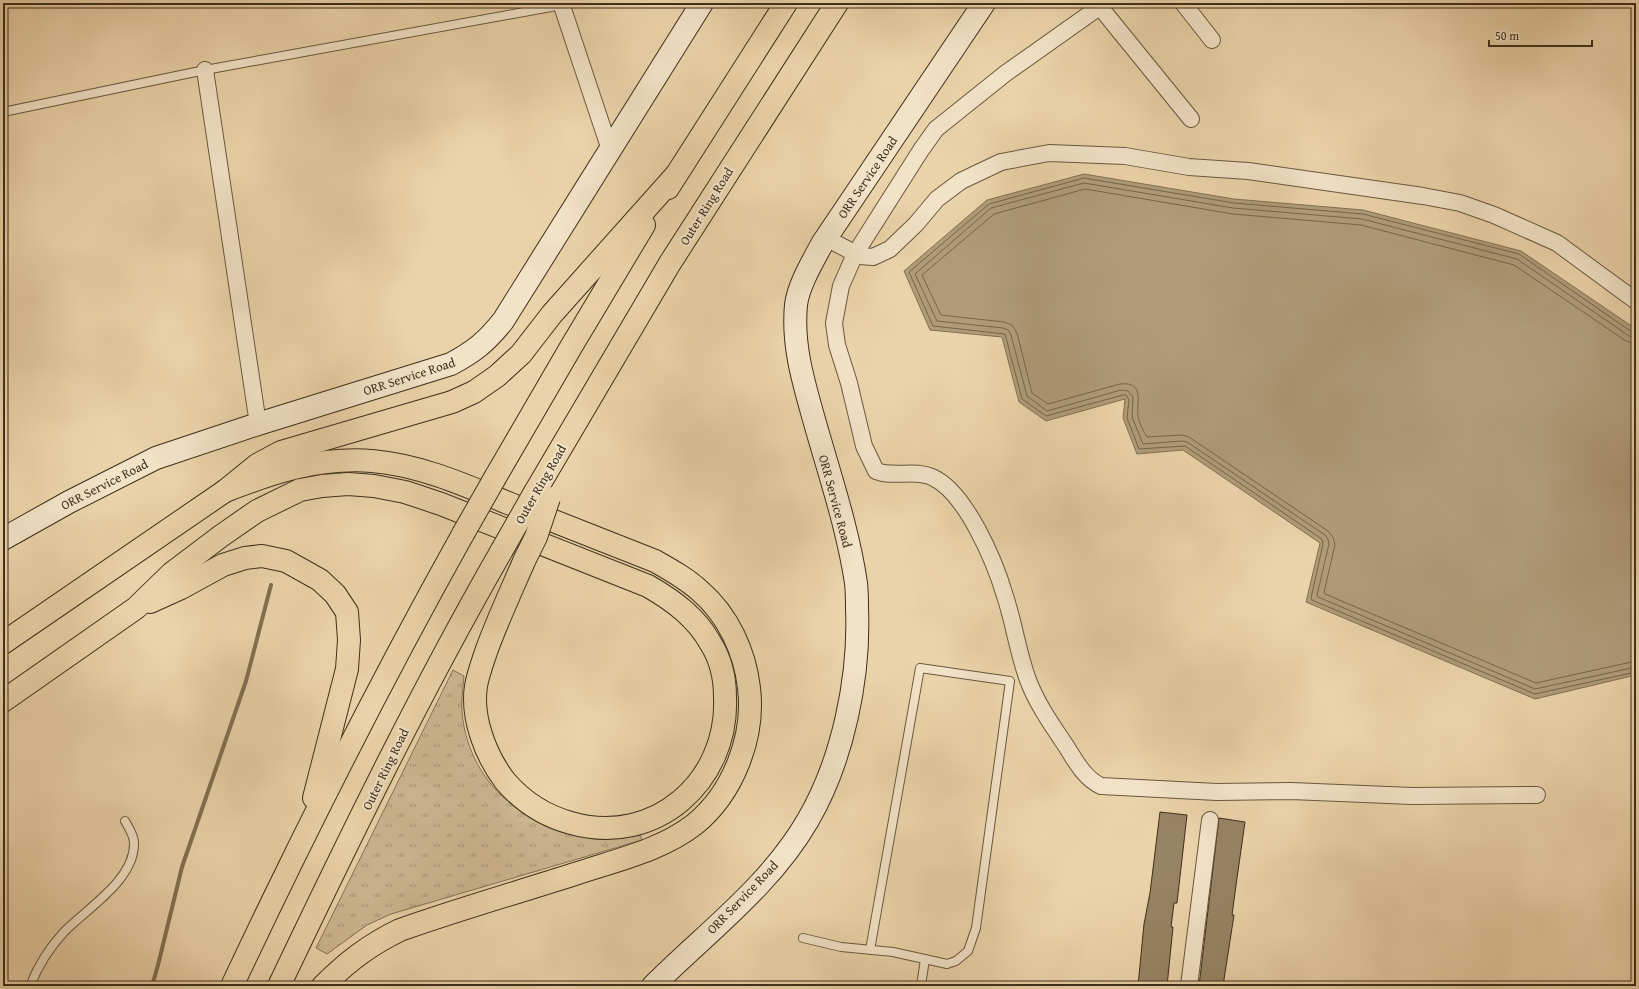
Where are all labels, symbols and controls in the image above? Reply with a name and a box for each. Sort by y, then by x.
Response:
scale bar [1489,22,1592,48]
text: 50 m [1495,27,1519,44]
street label: ORR Service Road [833,132,902,222]
street label: Outer Ring Road [675,164,738,249]
street label: ORR Service Road [361,353,458,400]
street label: Outer Ring Road [510,441,571,527]
street label: ORR Service Road [814,453,857,550]
street label: ORR Service Road [57,454,151,515]
street label: Outer Ring Road [357,725,413,813]
street label: ORR Service Road [702,856,782,938]

